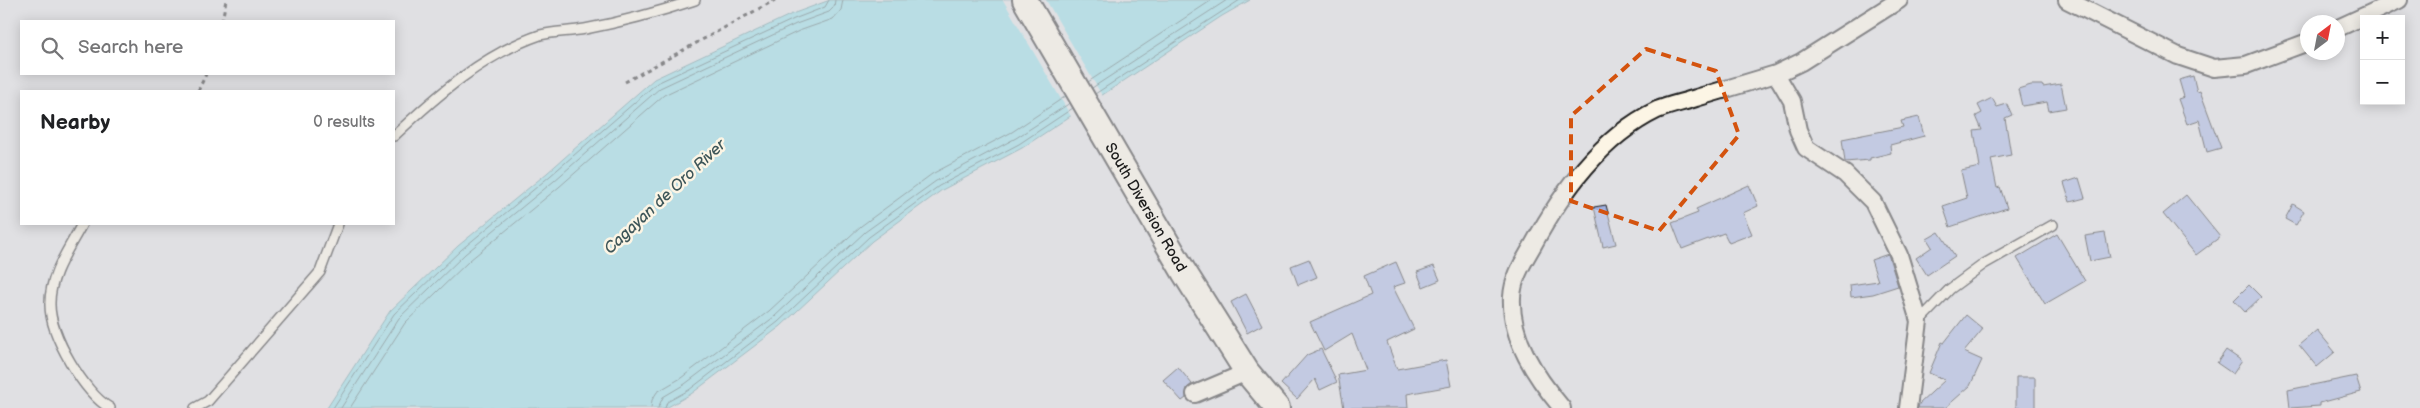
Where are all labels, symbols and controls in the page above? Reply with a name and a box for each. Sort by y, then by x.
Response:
north arrow [2300,15,2345,60]
map controls [2360,15,2405,105]
button: + [2360,15,2405,60]
search box [20,20,395,75]
icon: search [38,34,66,62]
text: Search here [78,36,183,59]
button: − [2360,60,2405,105]
text: Nearby [40,110,110,135]
text: 0 results [313,113,375,132]
water label: Cagayan de Oro River [600,135,731,258]
street label: South Diversion Road [1101,139,1191,275]

